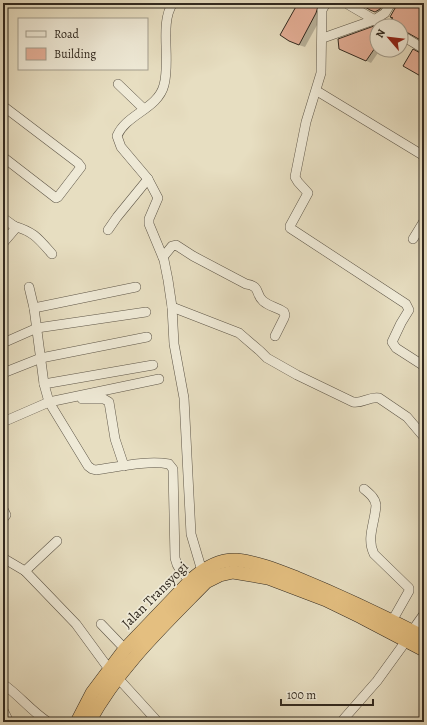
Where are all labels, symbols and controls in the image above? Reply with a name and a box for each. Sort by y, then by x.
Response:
legend [18,18,148,70]
north arrow [369,18,409,58]
text: Road [54,26,80,42]
text: N [372,26,389,41]
text: Building [54,46,96,62]
street label: Jalan Transyogi [117,557,193,633]
scale bar [281,681,373,707]
text: 100 m [287,687,316,703]

